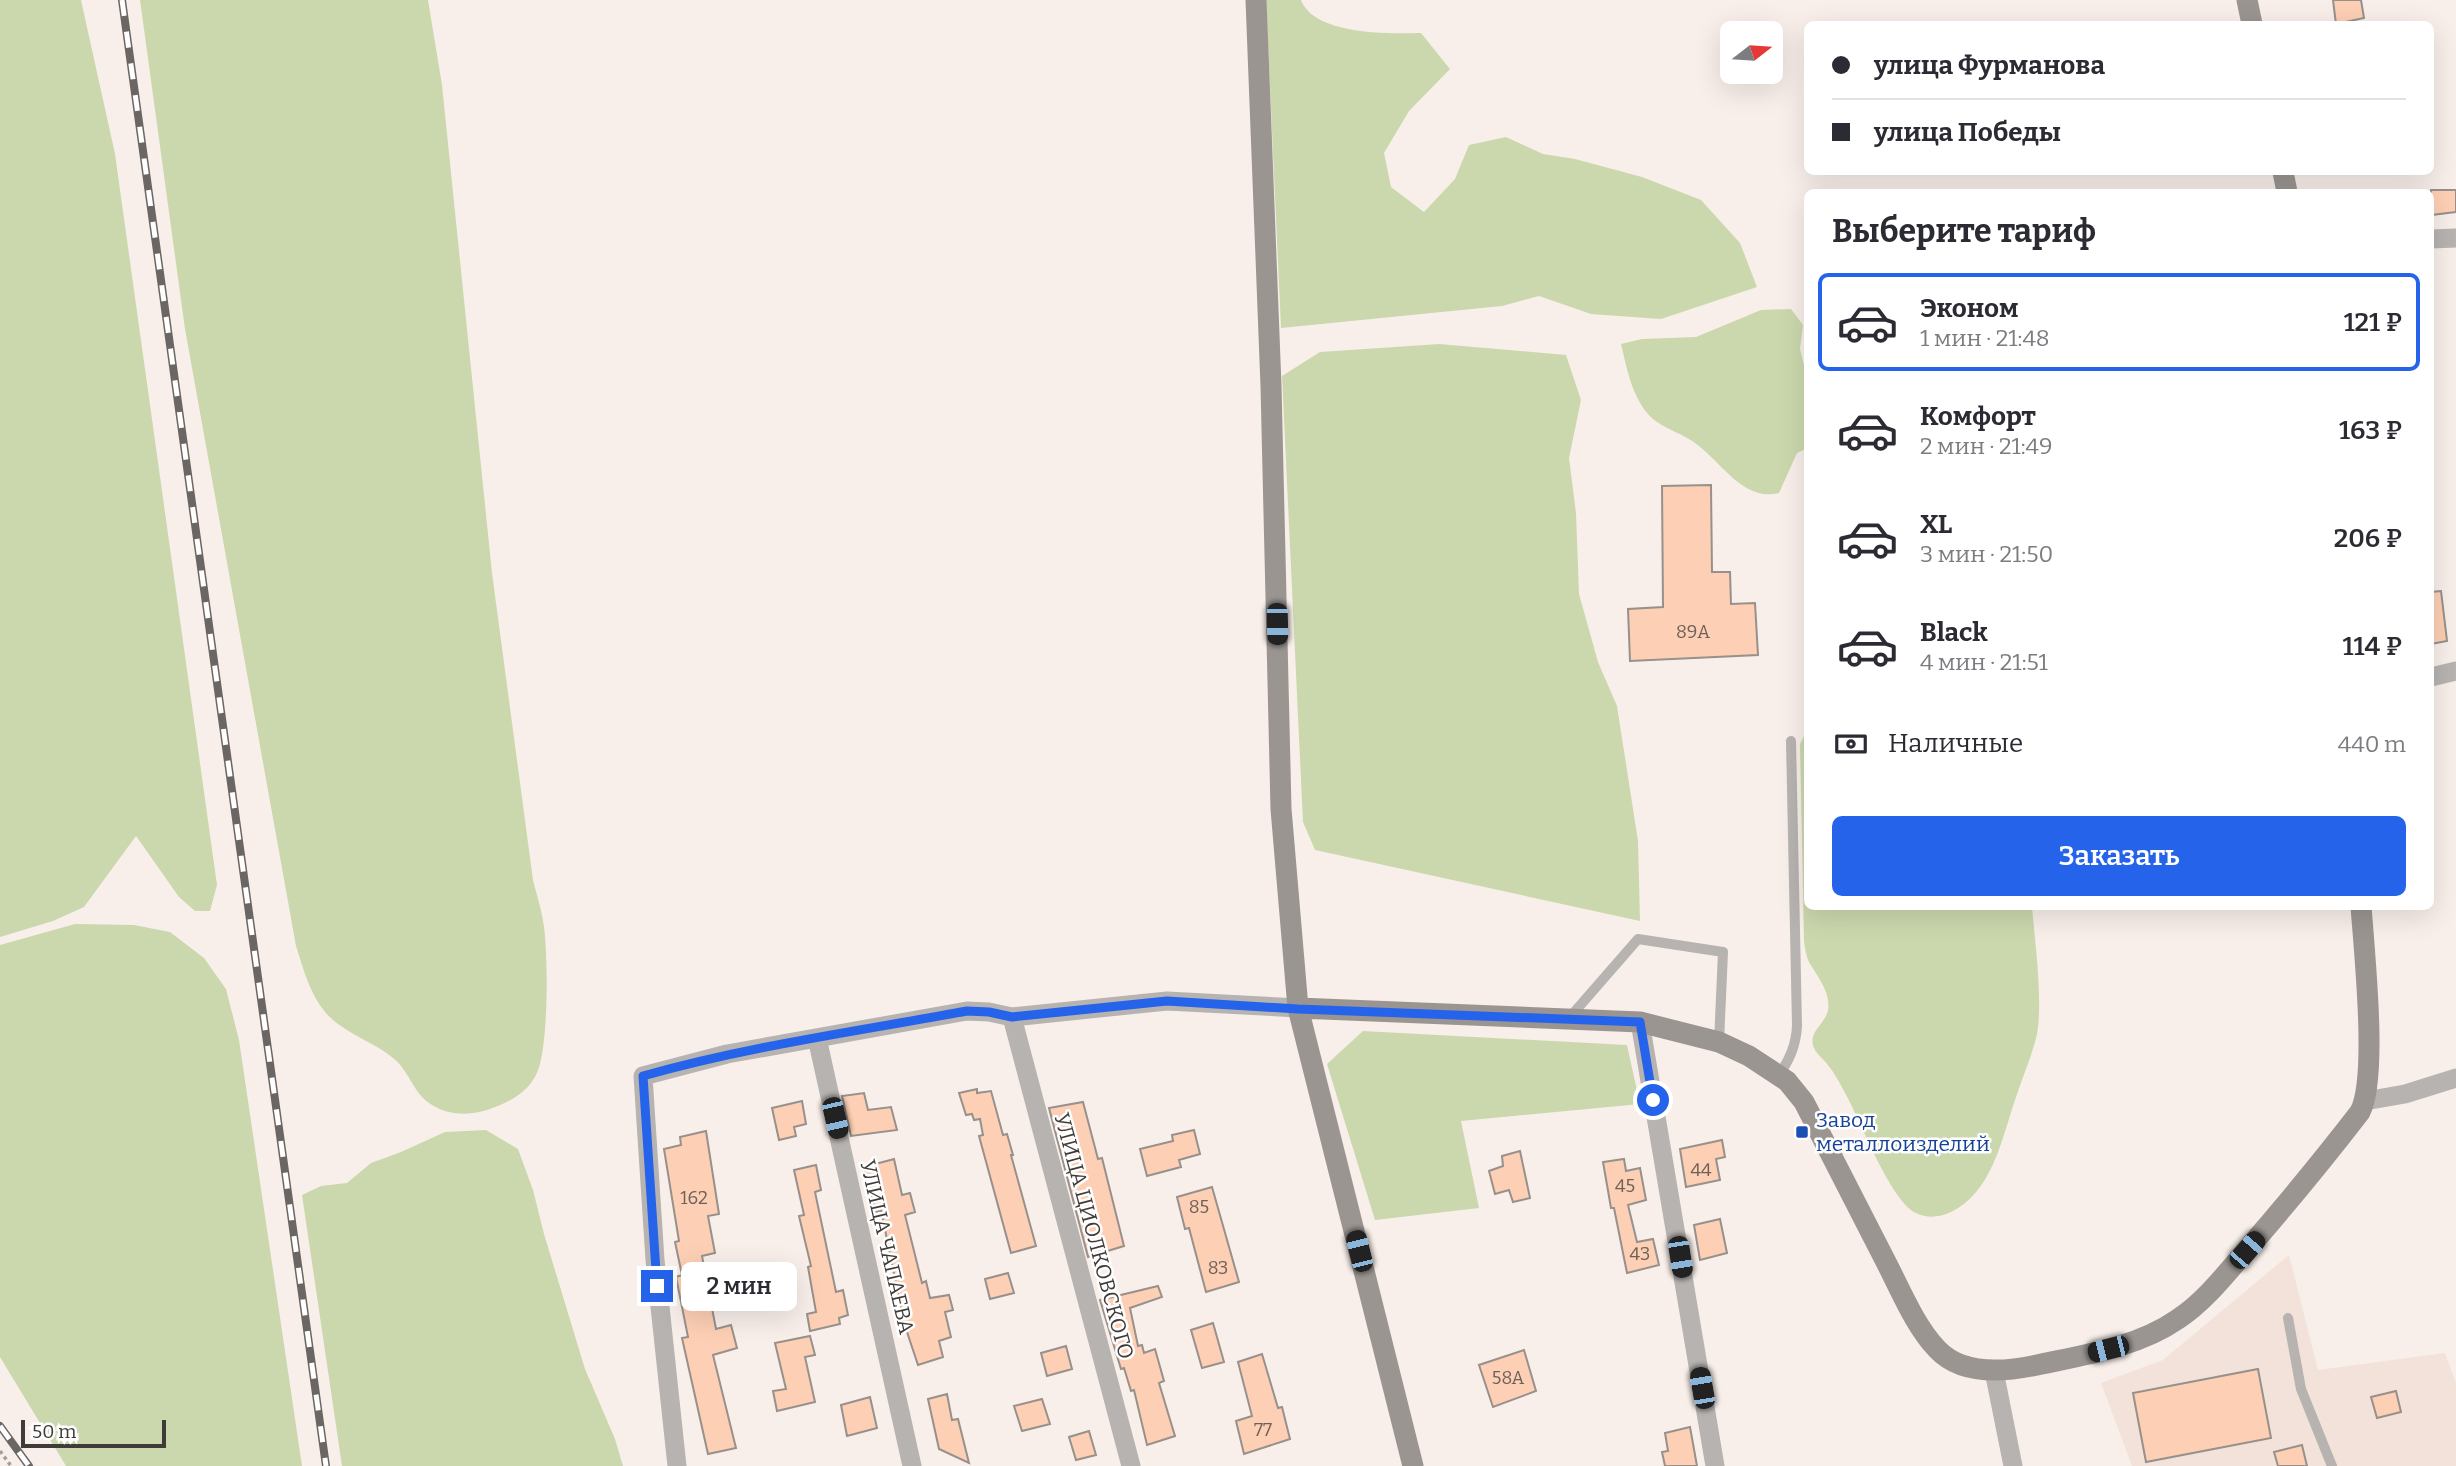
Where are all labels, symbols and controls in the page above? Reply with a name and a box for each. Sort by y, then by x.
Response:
north arrow [1720,21,1783,84]
map controls [1720,21,1783,84]
text: улица Фурманова [1874,50,2105,81]
text: улица Победы [1874,117,2061,148]
text: Выберите тариф [1832,212,2096,250]
icon: car [1836,291,1899,354]
text: Эконом [1920,293,2019,324]
text: 121 ₽ [2344,307,2402,338]
text: 1 мин · 21:48 [1920,324,2050,352]
icon: car [1836,399,1899,462]
text: Комфорт [1920,401,2036,432]
text: 163 ₽ [2339,415,2402,446]
text: 2 мин · 21:49 [1920,432,2053,460]
icon: car [1836,507,1899,570]
text: XL [1920,509,1952,540]
text: 206 ₽ [2334,523,2402,554]
text: 3 мин · 21:50 [1920,540,2053,568]
car [1267,603,1288,645]
icon: car [1836,615,1899,678]
text: Black [1920,617,1988,648]
house number: 89А [1676,621,1710,643]
text: 114 ₽ [2342,631,2402,662]
text: 4 мин · 21:51 [1920,648,2048,676]
icon: cash [1832,725,1870,763]
text: Наличные [1888,728,2023,759]
text: 440 m [2338,730,2406,758]
button: Заказать [1832,816,2406,896]
route start [1637,1084,1669,1116]
car [821,1095,850,1141]
place label: Завод металлоизделий [1816,1107,1990,1157]
street label: УЛИЦА ЦИОЛКОВСКОГО [1049,1110,1139,1362]
marker: Завод металлоизделий [1794,1124,1810,1140]
street label: УЛИЦА ЧАПАЕВА [854,1157,920,1337]
house number: 44 [1690,1159,1712,1181]
house number: 45 [1615,1175,1635,1197]
house number: 162 [680,1187,708,1209]
house number: 85 [1189,1196,1209,1218]
car [2226,1227,2269,1273]
car [1344,1228,1375,1274]
car [1667,1235,1694,1279]
house number: 43 [1630,1243,1650,1265]
house number: 83 [1208,1257,1228,1279]
callout: 2 мин [682,1262,797,1310]
route end [641,1270,673,1302]
text: 2 мин [706,1272,772,1300]
car [2086,1334,2131,1364]
car [1689,1365,1716,1411]
house number: 58А [1492,1367,1524,1389]
scale bar [21,1417,166,1449]
house number: 77 [1254,1419,1272,1441]
text: 50 m [32,1420,76,1443]

